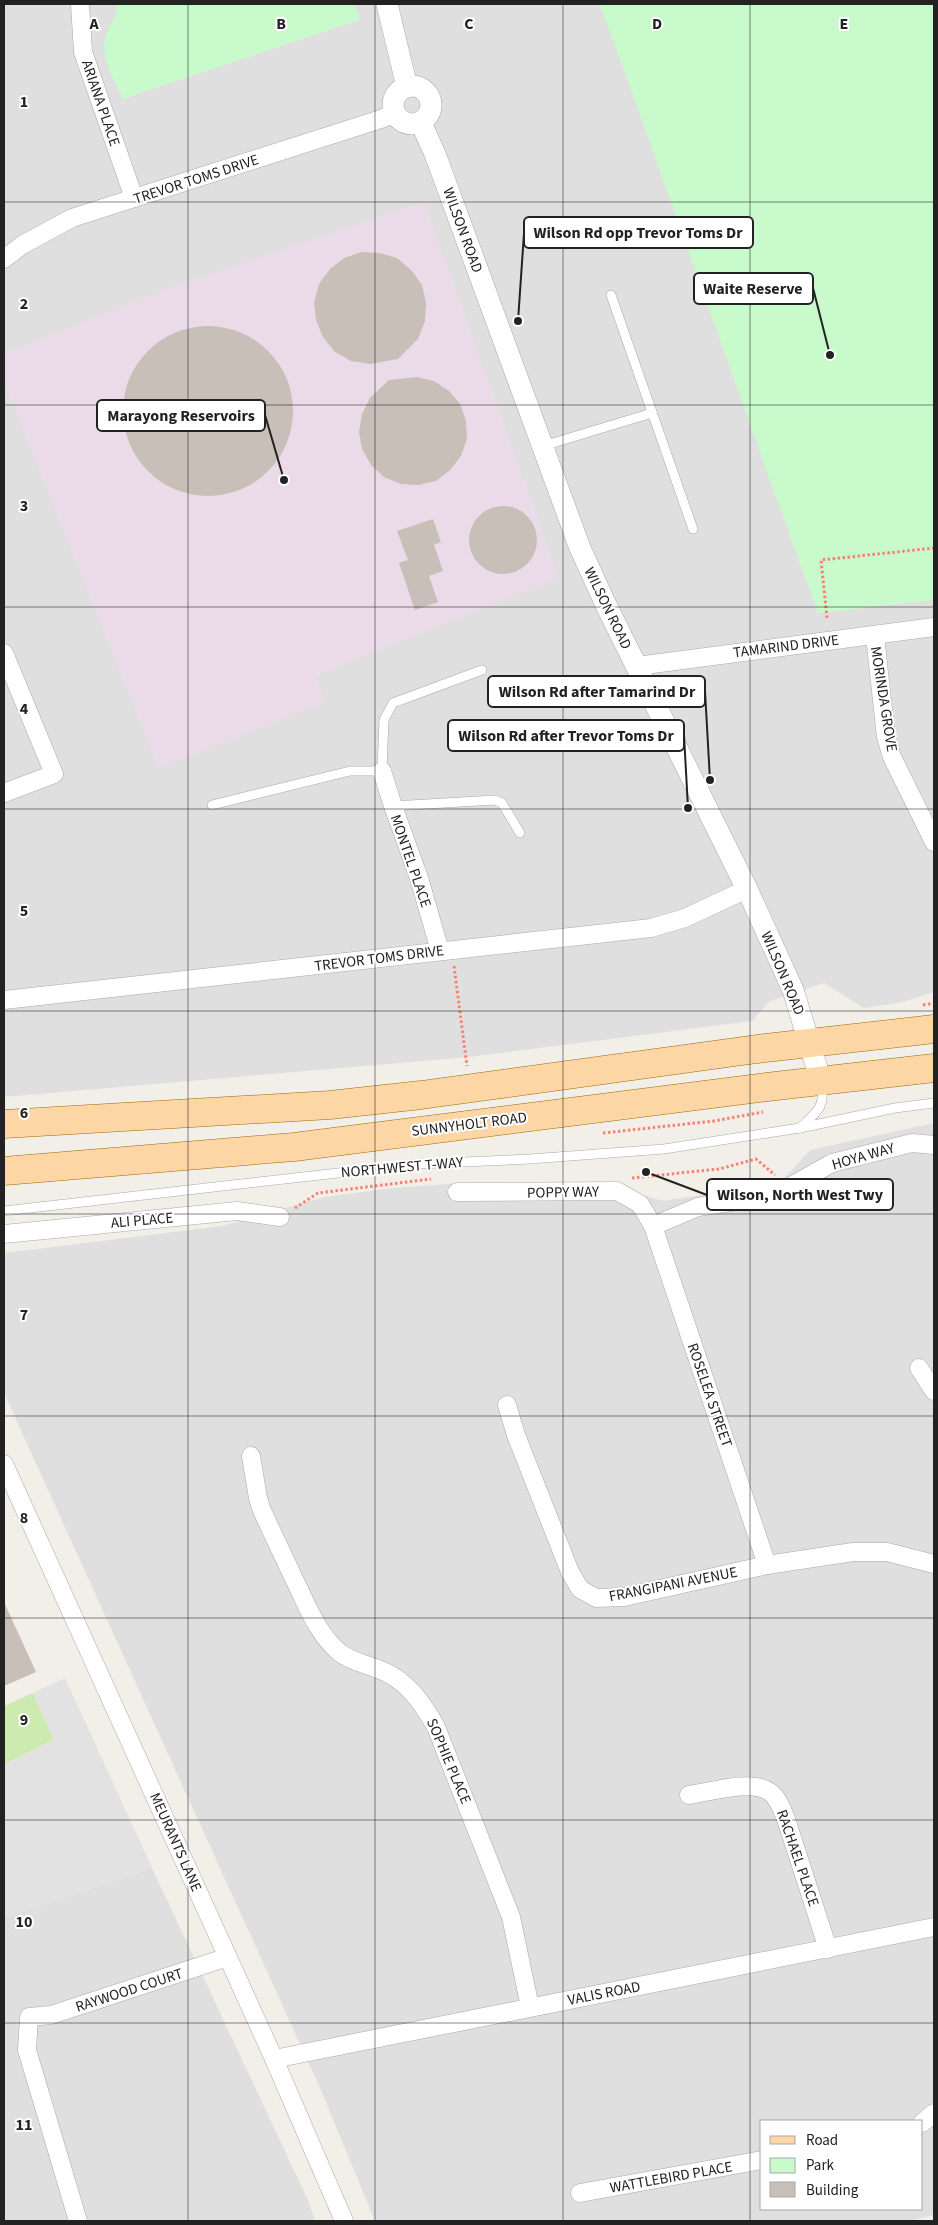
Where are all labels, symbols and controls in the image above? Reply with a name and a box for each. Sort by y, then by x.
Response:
text: A [88,13,99,35]
text: B [276,13,286,35]
text: C [464,13,474,35]
text: D [652,13,662,35]
text: E [840,13,848,35]
street label: ARIANA PLACE [76,57,125,149]
text: 1 [20,91,28,113]
street label: TREVOR TOMS DRIVE [131,149,262,210]
street label: WILSON ROAD [437,185,488,276]
callout: Wilson Rd opp Trevor Toms Dr [524,217,753,248]
text: Wilson Rd opp Trevor Toms Dr [533,222,743,244]
callout: Waite Reserve [694,273,813,304]
text: Waite Reserve [703,278,803,300]
text: 2 [20,293,28,315]
callout: Marayong Reservoirs [97,400,265,431]
text: Marayong Reservoirs [107,405,255,427]
text: 3 [20,495,28,517]
street label: WILSON ROAD [579,564,637,653]
street label: TAMARIND DRIVE [732,630,840,663]
street label: MORINDA GROVE [865,645,902,753]
callout: Wilson Rd after Tamarind Dr [488,676,705,707]
text: Wilson Rd after Tamarind Dr [499,681,696,703]
text: 4 [20,698,29,720]
callout: Wilson Rd after Trevor Toms Dr [448,720,684,751]
text: Wilson Rd after Trevor Toms Dr [458,725,674,747]
street label: MONTEL PLACE [385,812,436,911]
text: 5 [20,900,28,922]
street label: WILSON ROAD [755,928,810,1018]
street label: TREVOR TOMS DRIVE [313,940,445,977]
text: 6 [20,1102,28,1124]
street label: SUNNYHOLT ROAD [410,1107,528,1142]
street label: HOYA WAY [829,1137,898,1175]
street label: NORTHWEST T-WAY [340,1152,465,1183]
callout: Wilson, North West Twy [707,1179,893,1210]
street label: POPPY WAY [527,1181,600,1204]
text: Wilson, North West Twy [717,1184,884,1206]
street label: ALI PLACE [110,1207,174,1234]
text: 7 [20,1304,28,1326]
street label: ROSELEA STREET [682,1340,737,1450]
text: 8 [20,1507,28,1529]
street label: FRANGIPANI AVENUE [607,1562,739,1607]
text: 9 [20,1709,28,1731]
street label: SOPHIE PLACE [421,1715,476,1807]
street label: MEURANTS LANE [144,1789,207,1895]
street label: RACHAEL PLACE [771,1807,824,1910]
text: 10 [16,1911,32,1933]
street label: RAYWOOD COURT [73,1963,185,2018]
street label: VALIS ROAD [566,1976,642,2011]
text: 11 [16,2114,32,2136]
legend [760,2120,923,2210]
text: Road [806,2130,838,2151]
text: Park [806,2155,835,2176]
street label: WATTLEBIRD PLACE [608,2156,734,2199]
text: Building [806,2180,859,2201]

